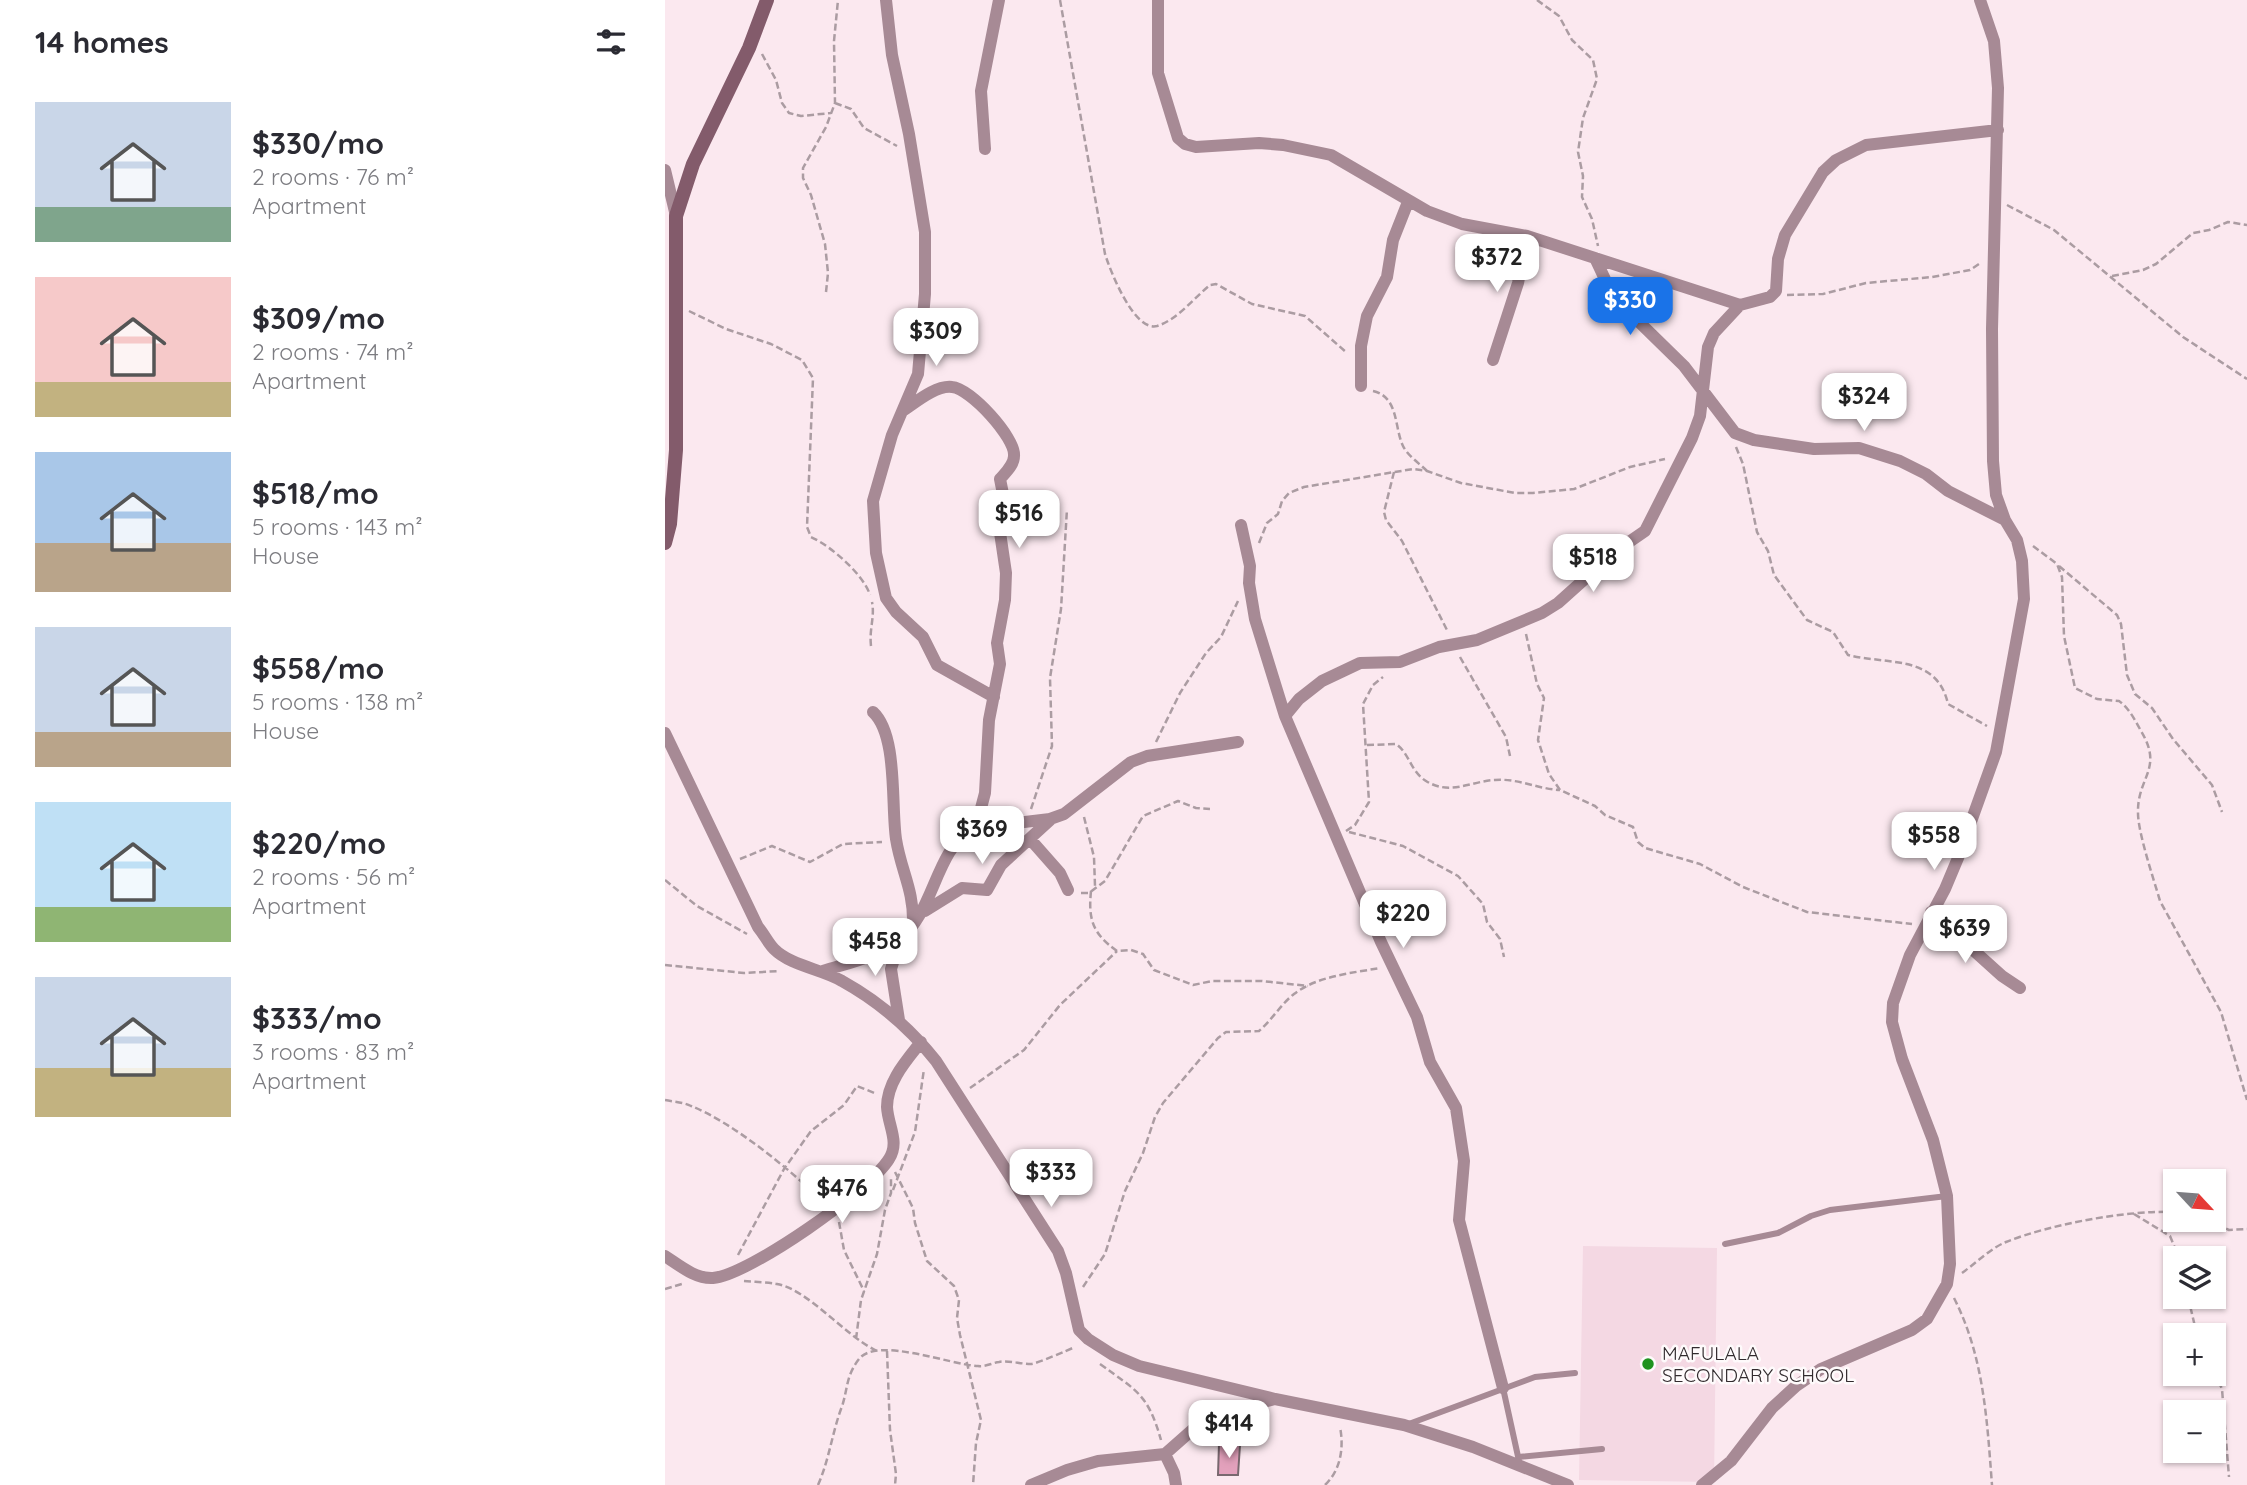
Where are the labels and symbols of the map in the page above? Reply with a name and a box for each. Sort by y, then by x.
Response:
pin: $372 [1456,234,1538,294]
pin: $330 [1589,278,1671,337]
pin: $309 [895,308,977,368]
pin: $324 [1823,374,1905,433]
pin: $516 [978,490,1060,550]
pin: $518 [1552,534,1634,594]
pin: $369 [941,806,1023,866]
pin: $558 [1893,812,1975,872]
pin: $220 [1362,890,1444,950]
pin: $639 [1924,906,2006,965]
pin: $458 [834,918,916,978]
pin: $333 [1010,1150,1092,1209]
pin: $476 [801,1166,883,1225]
north arrow [2163,1169,2226,1232]
place label: MAFULALA SECONDARY SCHOOL [1662,1341,1854,1387]
marker: MAFULALA SECONDARY SCHOOL [1640,1356,1656,1372]
pin: $414 [1188,1400,1270,1460]

